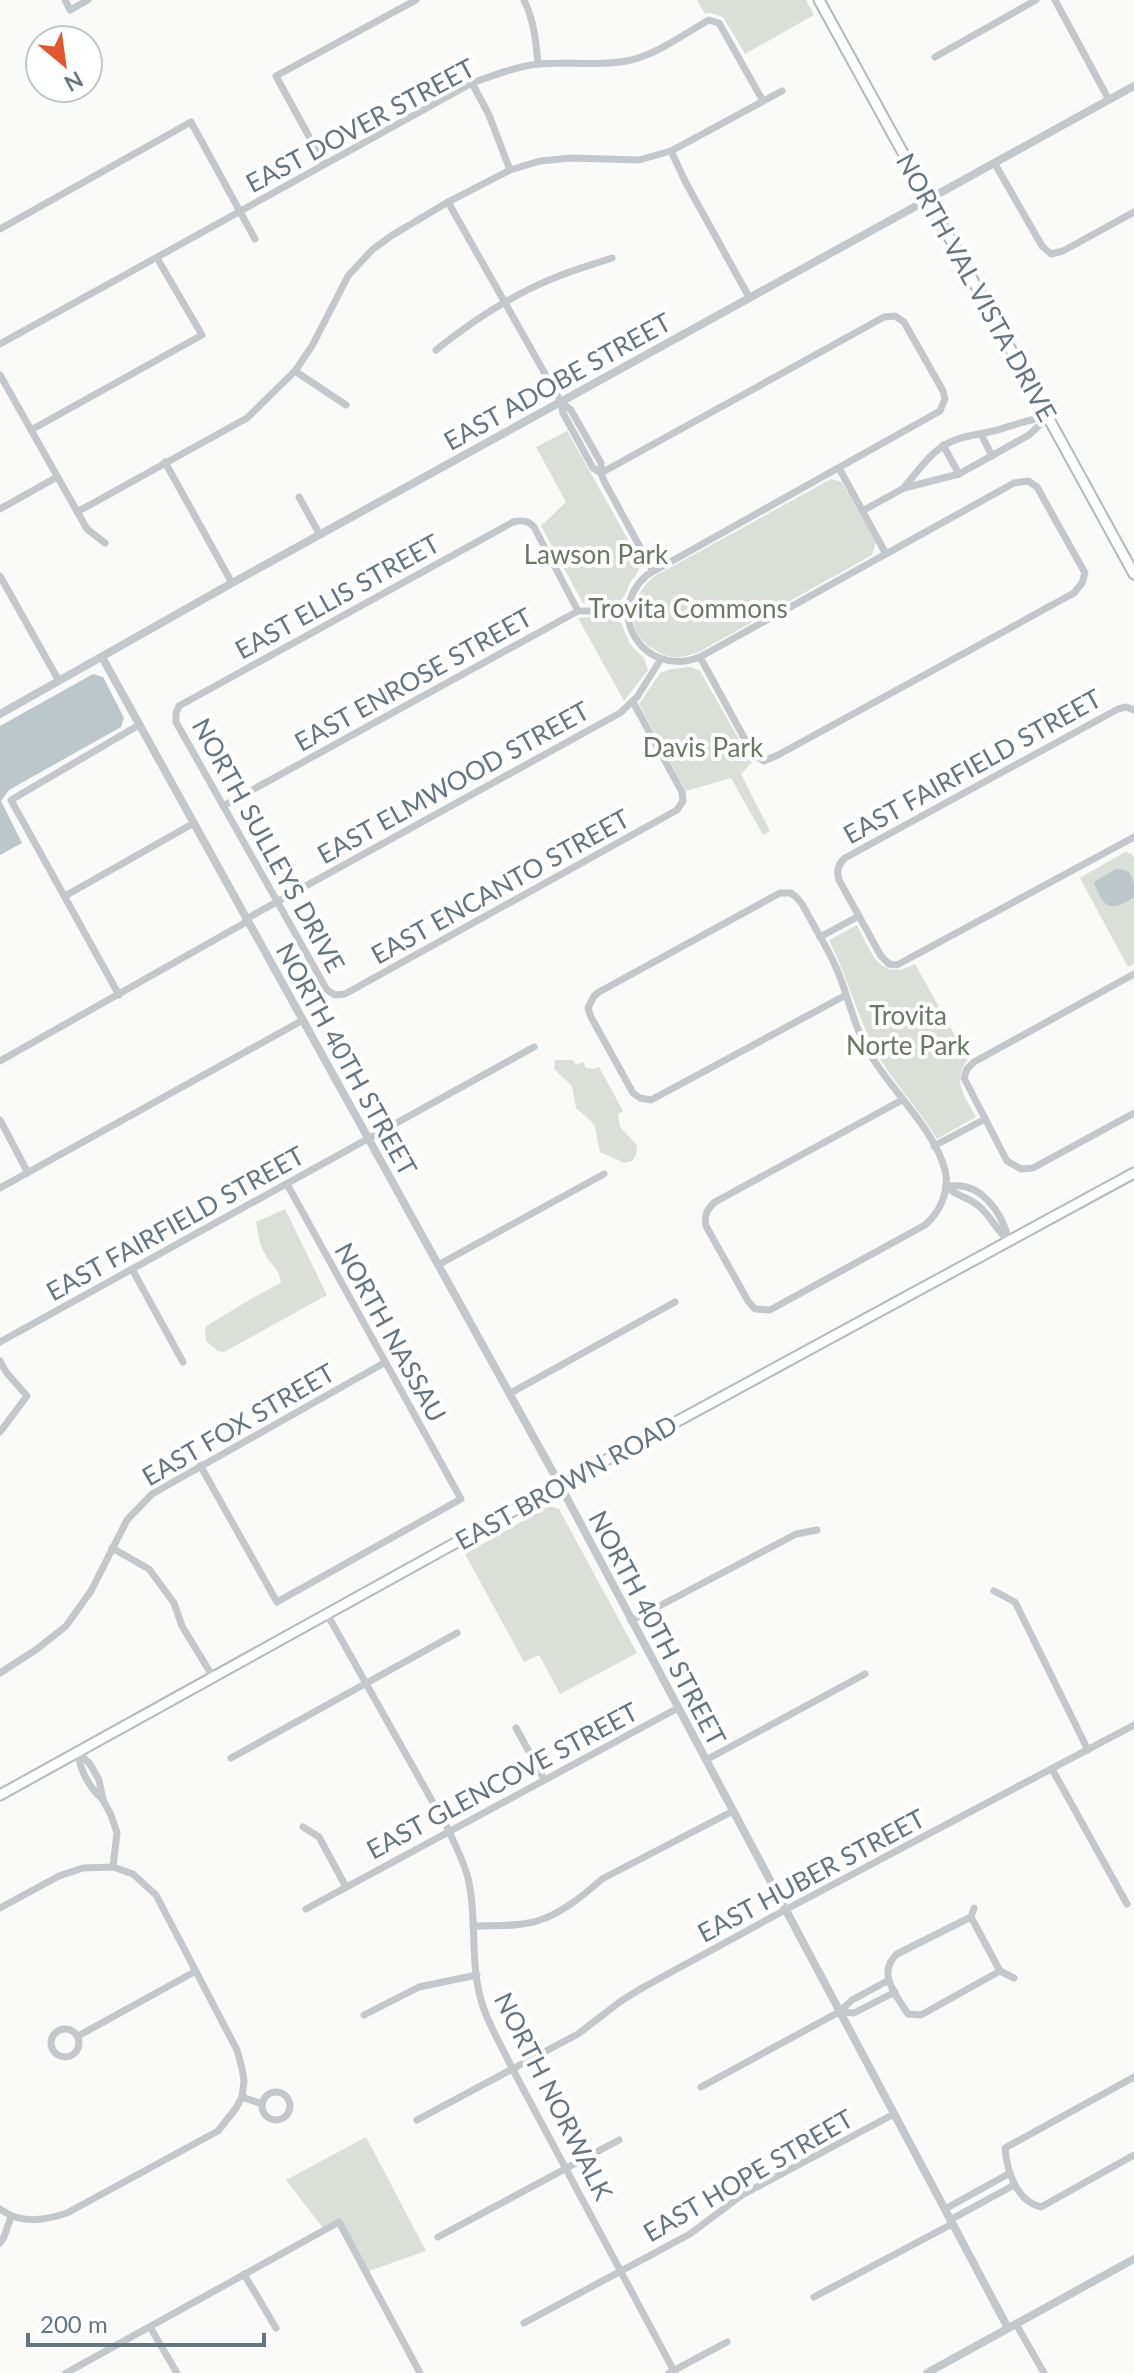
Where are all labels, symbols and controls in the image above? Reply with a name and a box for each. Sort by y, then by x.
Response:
north arrow [24,24,104,104]
street label: EAST DOVER STREET [240,51,480,199]
text: N [60,66,88,98]
street label: NORTH VAL VISTA DRIVE [890,148,1064,426]
street label: EAST ADOBE STREET [438,305,676,457]
street label: EAST ELLIS STREET [229,527,445,665]
park label: Lawson Park [524,538,669,570]
park label: Trovita Commons [588,592,788,624]
street label: EAST ENROSE STREET [289,600,537,758]
street label: EAST FAIRFIELD STREET [837,682,1107,850]
street label: EAST ELMWOOD STREET [311,694,595,870]
street label: NORTH SULLEYS DRIVE [186,712,352,978]
park label: Davis Park [643,731,764,763]
street label: EAST ENCANTO STREET [365,802,635,970]
street label: NORTH 40TH STREET [270,937,424,1181]
park label: Trovita Norte Park [846,999,971,1061]
street label: EAST FAIRFIELD STREET [40,1139,310,1307]
street label: NORTH NASSAU [329,1237,453,1427]
street label: EAST FOX STREET [136,1356,340,1492]
street label: EAST BROWN ROAD [450,1408,682,1556]
street label: NORTH 40TH STREET [583,1505,733,1751]
street label: EAST GLENCOVE STREET [361,1695,643,1865]
street label: EAST HUBER STREET [692,1802,930,1948]
street label: NORTH NORWALK [488,1987,621,2206]
street label: EAST HOPE STREET [637,2102,859,2248]
scale bar [28,2297,264,2347]
text: 200 m [40,2309,108,2338]

